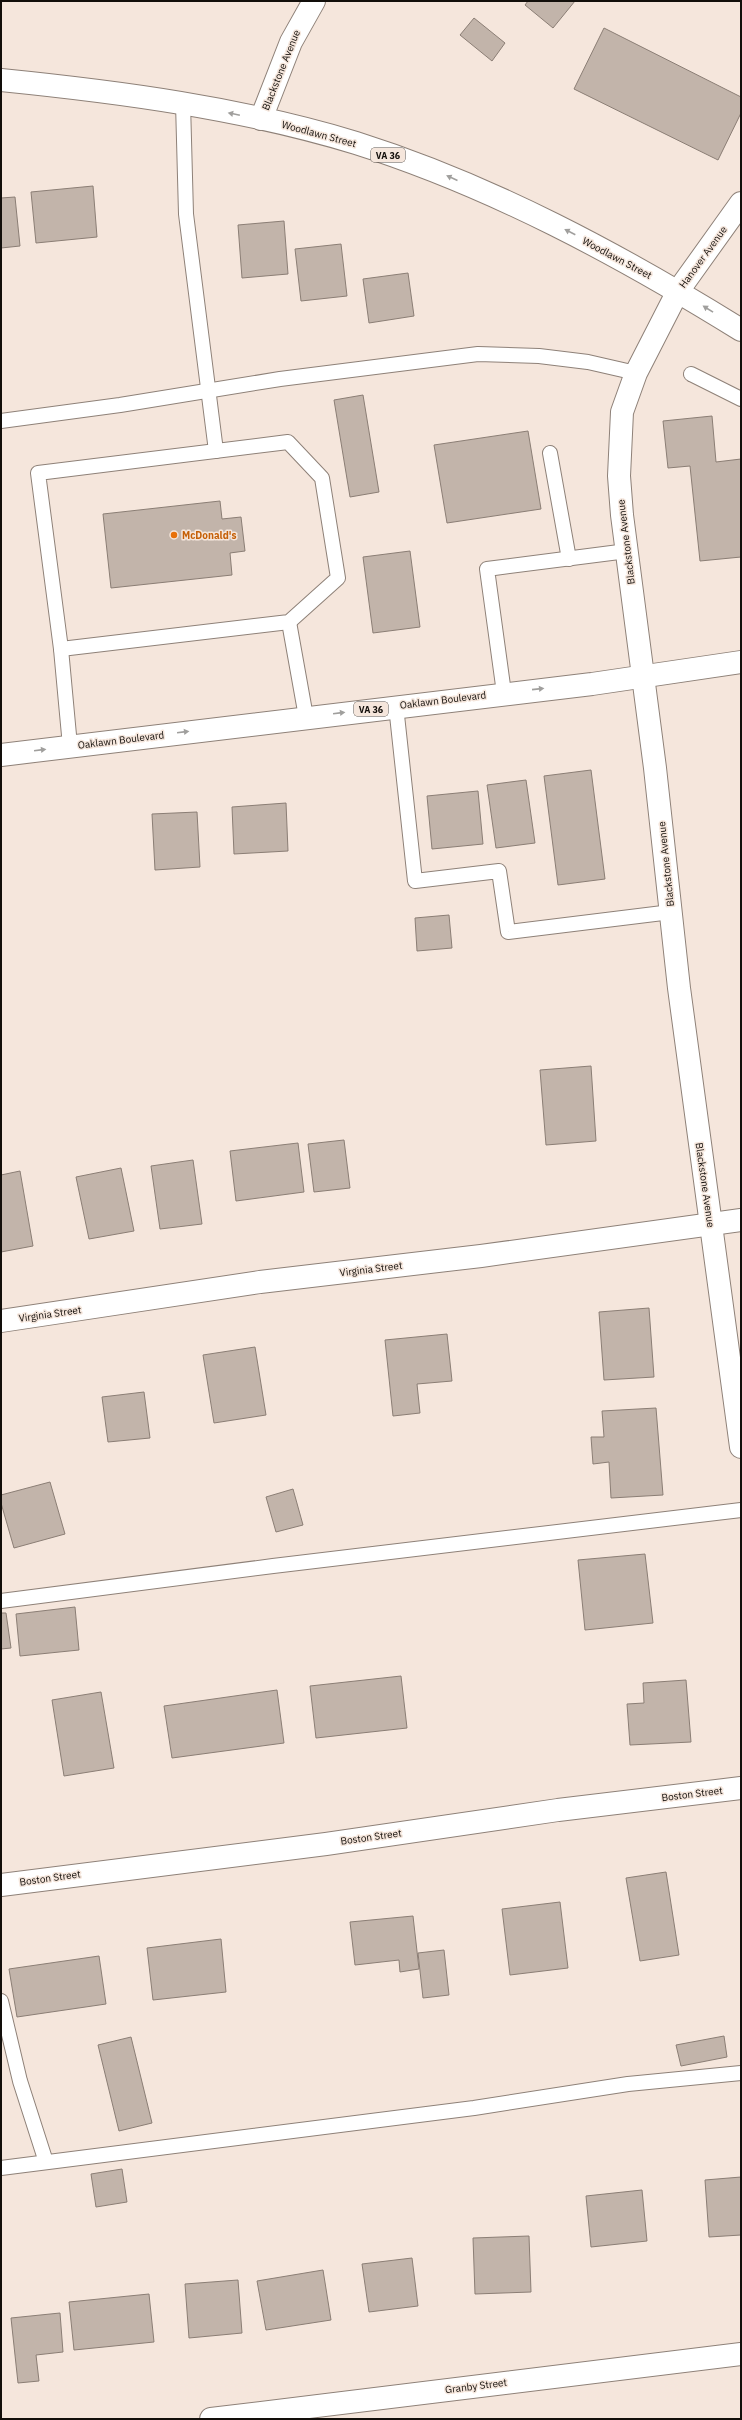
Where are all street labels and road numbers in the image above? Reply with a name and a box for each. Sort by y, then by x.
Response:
street label: Blackstone Avenue [259,27,303,112]
street label: Woodlawn Street [280,118,358,150]
road number: VA 36 [371,148,405,162]
street label: Hanover Avenue [676,223,730,291]
street label: Woodlawn Street [580,234,654,282]
street label: Blackstone Avenue [614,498,638,585]
street label: Oaklawn Boulevard [399,688,487,712]
road number: VA 36 [354,702,388,716]
street label: Oaklawn Boulevard [77,728,165,752]
street label: Blackstone Avenue [655,820,677,907]
street label: Blackstone Avenue [693,1142,717,1229]
street label: Virginia Street [339,1259,404,1279]
street label: Virginia Street [18,1303,83,1325]
street label: Boston Street [661,1784,724,1804]
street label: Boston Street [340,1826,403,1848]
street label: Boston Street [19,1867,82,1889]
street label: Granby Street [444,2376,508,2396]

